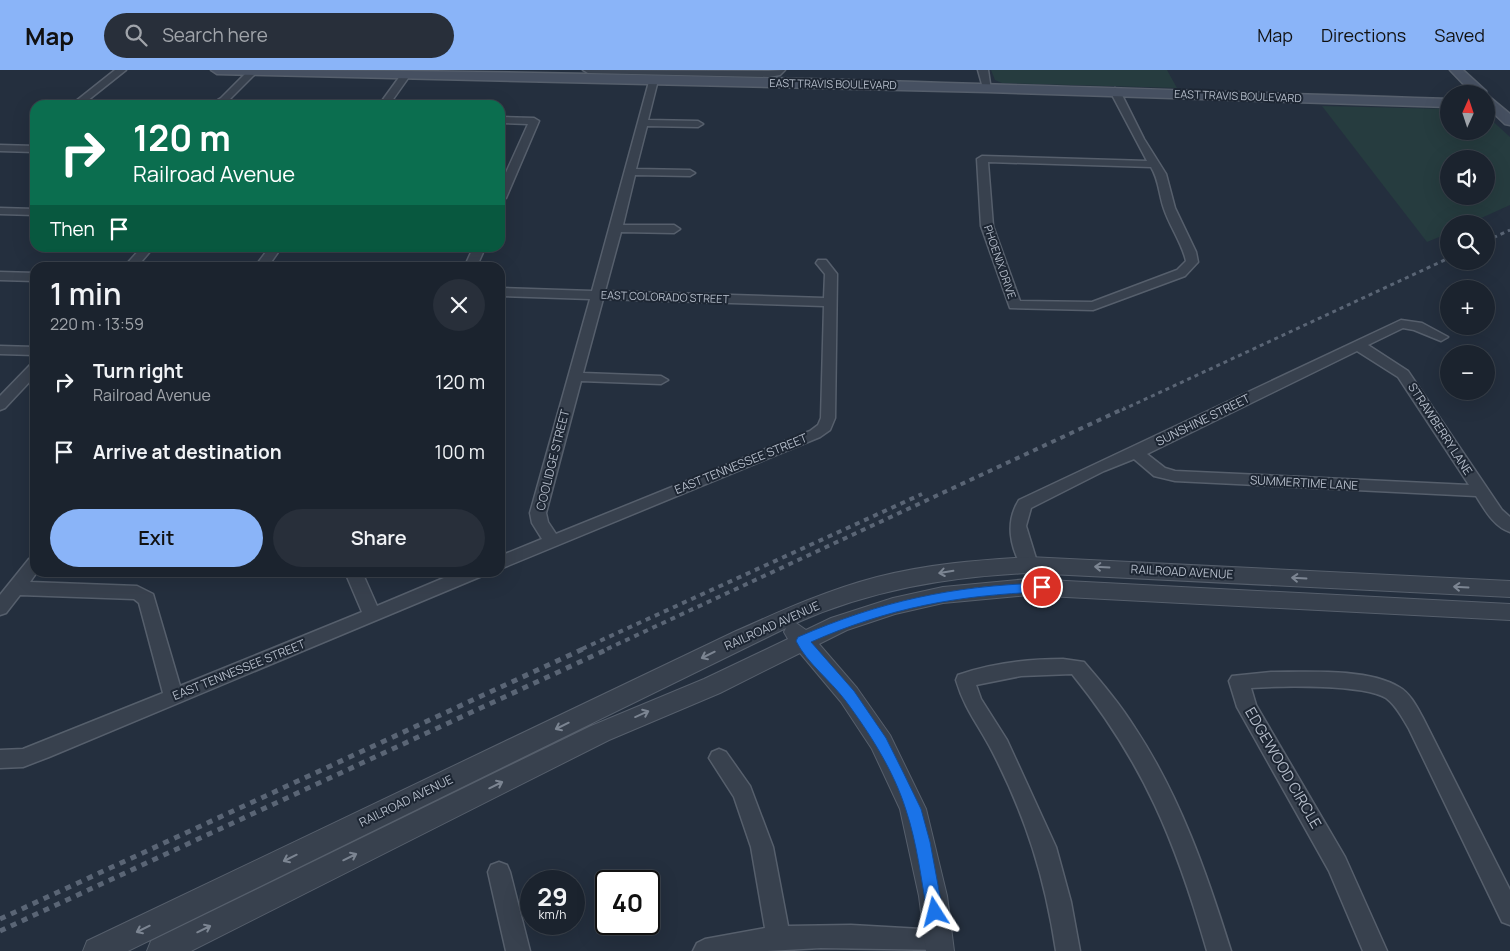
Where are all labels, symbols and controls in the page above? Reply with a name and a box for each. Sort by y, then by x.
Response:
search box [104,13,454,58]
text: Map [25,19,74,52]
icon: search [122,21,150,49]
text: Search here [162,22,268,48]
text: Map [1257,23,1293,47]
text: Directions [1321,23,1406,47]
text: Saved [1434,23,1485,47]
street label: EAST TRAVIS BOULEVARD [769,75,897,92]
north arrow [1440,85,1495,140]
map controls [1440,85,1495,400]
street label: EAST TRAVIS BOULEVARD [1174,86,1302,105]
text: 120 m [133,114,231,162]
icon: right [50,120,115,185]
button: sound [1440,150,1495,205]
text: Railroad Avenue [133,159,295,189]
icon: arrive [105,215,133,243]
button: search [1440,215,1495,270]
text: Then [50,216,95,242]
street label: PHOENIX DRIVE [981,223,1020,301]
text: 1 min [50,273,122,314]
button: close [433,279,485,331]
button: + [1440,280,1495,335]
street label: EAST COLORADO STREET [601,287,730,306]
text: 220 m · 13:59 [50,313,144,335]
button: − [1440,345,1495,400]
text: Turn right [93,358,183,384]
icon: right [50,368,78,396]
text: 120 m [435,369,485,395]
street label: STRAWBERRY LANE [1404,379,1477,478]
text: Railroad Avenue [93,384,211,406]
street label: SUNSHINE STREET [1153,389,1253,450]
street label: COOLIDGE STREET [532,407,573,512]
street label: EAST TENNESSEE STREET [672,429,810,498]
icon: arrive [50,438,78,466]
text: Arrive at destination [93,439,282,465]
text: 100 m [434,439,485,465]
street label: SUMMERTIME LANE [1249,471,1359,494]
button: Exit [50,509,263,567]
button: Share [273,509,485,567]
street label: RAILROAD AVENUE [1130,560,1234,583]
one-way arrow [1094,563,1110,572]
pin [1021,566,1063,608]
one-way arrow [938,567,954,577]
icon: arrive [1028,573,1056,601]
one-way arrow [1291,573,1307,582]
one-way arrow [1454,582,1470,591]
street label: RAILROAD AVENUE [722,597,822,654]
street label: EAST TENNESSEE STREET [170,635,308,704]
one-way arrow [701,651,716,660]
street label: EDGEWOOD CIRCLE [1240,703,1327,832]
one-way arrow [634,709,649,719]
one-way arrow [555,721,570,731]
street label: RAILROAD AVENUE [356,770,456,831]
one-way arrow [488,780,503,790]
one-way arrow [342,852,357,861]
one-way arrow [282,853,297,863]
speed limit sign: 40 [595,870,660,935]
text: 29 [537,879,568,914]
position arrow [908,885,960,937]
text: km/h [539,906,566,923]
one-way arrow [136,924,151,934]
one-way arrow [197,924,212,934]

